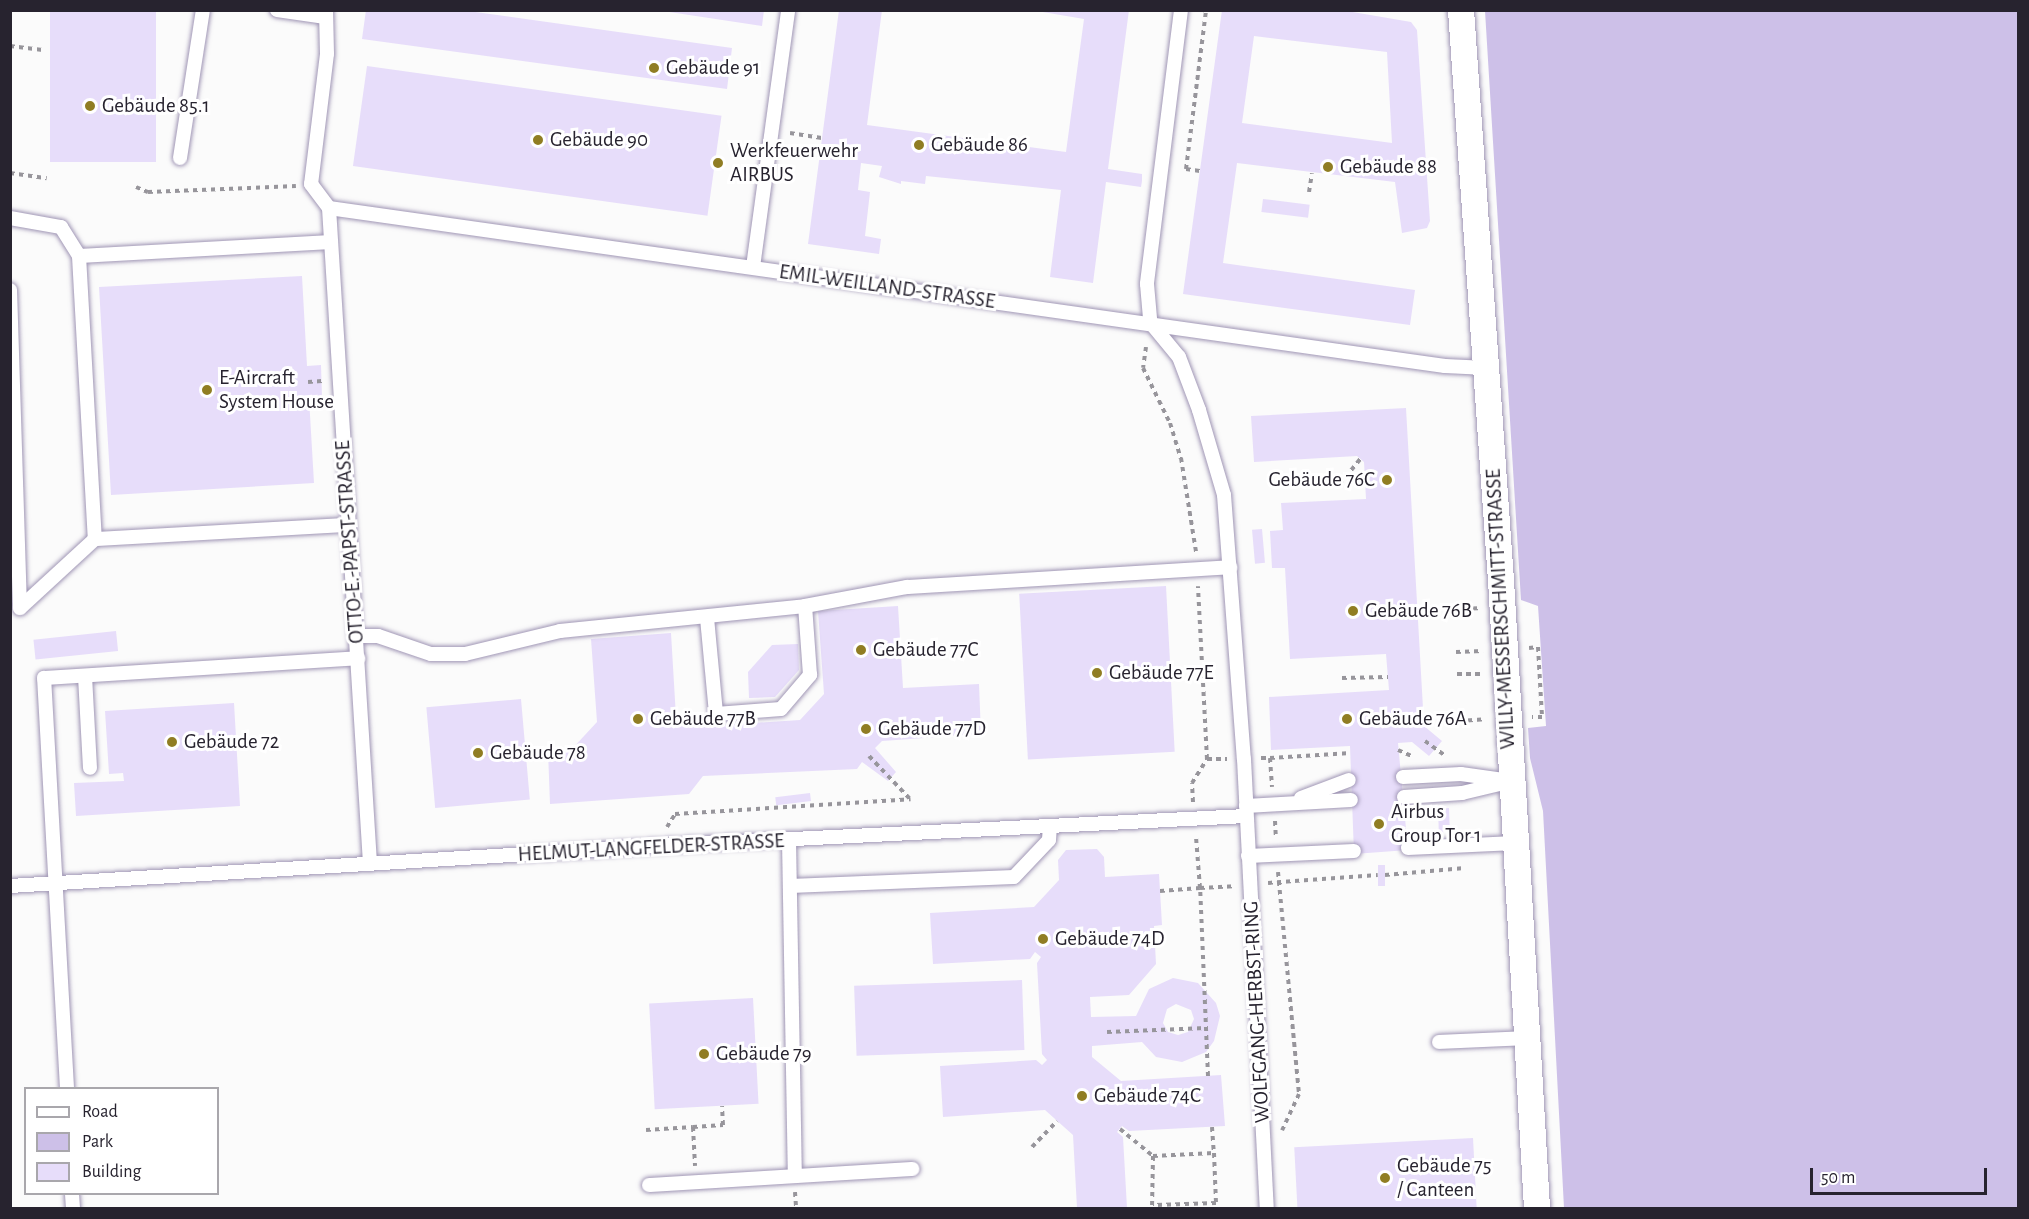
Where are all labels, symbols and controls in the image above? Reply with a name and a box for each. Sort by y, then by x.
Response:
place label: Gebäude 91 [666,55,760,81]
marker: Gebäude 91 [647,61,661,75]
place label: Gebäude 85.1 [102,93,210,119]
marker: Gebäude 85.1 [83,99,97,113]
place label: Gebäude 90 [550,127,648,153]
place label: Gebäude 86 [931,132,1028,158]
marker: Gebäude 90 [531,133,545,147]
place label: Werkfeuerwehr AIRBUS [730,138,858,188]
marker: Gebäude 86 [912,138,926,152]
place label: Gebäude 88 [1340,154,1437,180]
marker: Werkfeuerwehr AIRBUS [711,156,725,170]
marker: Gebäude 88 [1321,160,1335,174]
street label: EMIL-WEILLAND-STRASSE [777,259,997,315]
place label: E-Aircraft System House [219,365,334,415]
marker: E-Aircraft System House [200,383,214,397]
street label: OTTO-E.-PAPST-STRASSE [330,440,370,644]
place label: Gebäude 76C [1268,467,1375,493]
street label: WILLY-MESSERSCHMITT-STRASSE [1481,468,1521,750]
marker: Gebäude 76C [1380,473,1394,487]
place label: Gebäude 76B [1365,598,1472,624]
marker: Gebäude 76B [1346,604,1360,618]
place label: Gebäude 77C [873,637,979,663]
marker: Gebäude 77C [854,643,868,657]
place label: Gebäude 77E [1109,660,1214,686]
marker: Gebäude 77E [1090,666,1104,680]
place label: Gebäude 77B [650,706,756,732]
place label: Gebäude 76A [1359,706,1467,732]
marker: Gebäude 77B [631,712,645,726]
marker: Gebäude 76A [1340,712,1354,726]
place label: Gebäude 77D [878,716,986,742]
marker: Gebäude 77D [859,722,873,736]
place label: Gebäude 72 [184,729,279,755]
marker: Gebäude 72 [165,735,179,749]
place label: Gebäude 78 [490,740,586,766]
marker: Gebäude 78 [471,746,485,760]
place label: Airbus Group Tor 1 [1391,799,1482,849]
marker: Airbus Group Tor 1 [1372,817,1386,831]
street label: HELMUT-LANGFELDER-STRASSE [517,828,785,868]
street label: WOLFGANG-HERBST-RING [1239,900,1275,1124]
place label: Gebäude 74D [1055,926,1164,952]
marker: Gebäude 74D [1036,932,1050,946]
place label: Gebäude 79 [716,1041,812,1067]
marker: Gebäude 79 [697,1047,711,1061]
place label: Gebäude 74C [1094,1083,1201,1109]
legend [24,1087,219,1195]
marker: Gebäude 74C [1075,1089,1089,1103]
text: Road [82,1103,118,1121]
text: Park [82,1133,113,1151]
place label: Gebäude 75 / Canteen [1397,1153,1492,1203]
scale bar [1813,1156,1990,1194]
text: Building [82,1163,141,1181]
text: 50 m [1821,1169,1855,1187]
marker: Gebäude 75 / Canteen [1378,1171,1392,1185]

